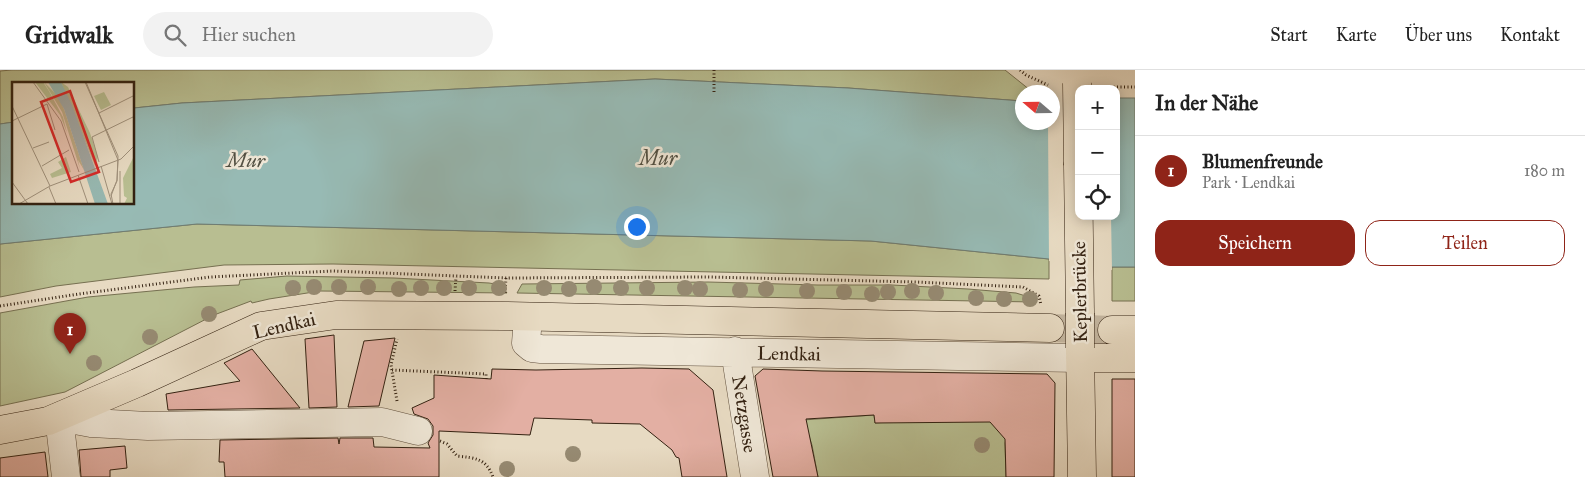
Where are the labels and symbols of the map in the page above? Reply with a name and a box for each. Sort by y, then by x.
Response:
inset map [12,82,135,205]
north arrow [1015,85,1060,130]
water label: Mur [637,146,679,170]
water label: Mur [225,148,267,172]
your location [624,214,650,240]
street label: Keplerbrücke [1067,241,1092,343]
street label: Lendkai [250,307,318,344]
pin: 1 [54,313,86,354]
street label: Lendkai [757,341,821,366]
street label: Netzgasse [726,374,762,455]

